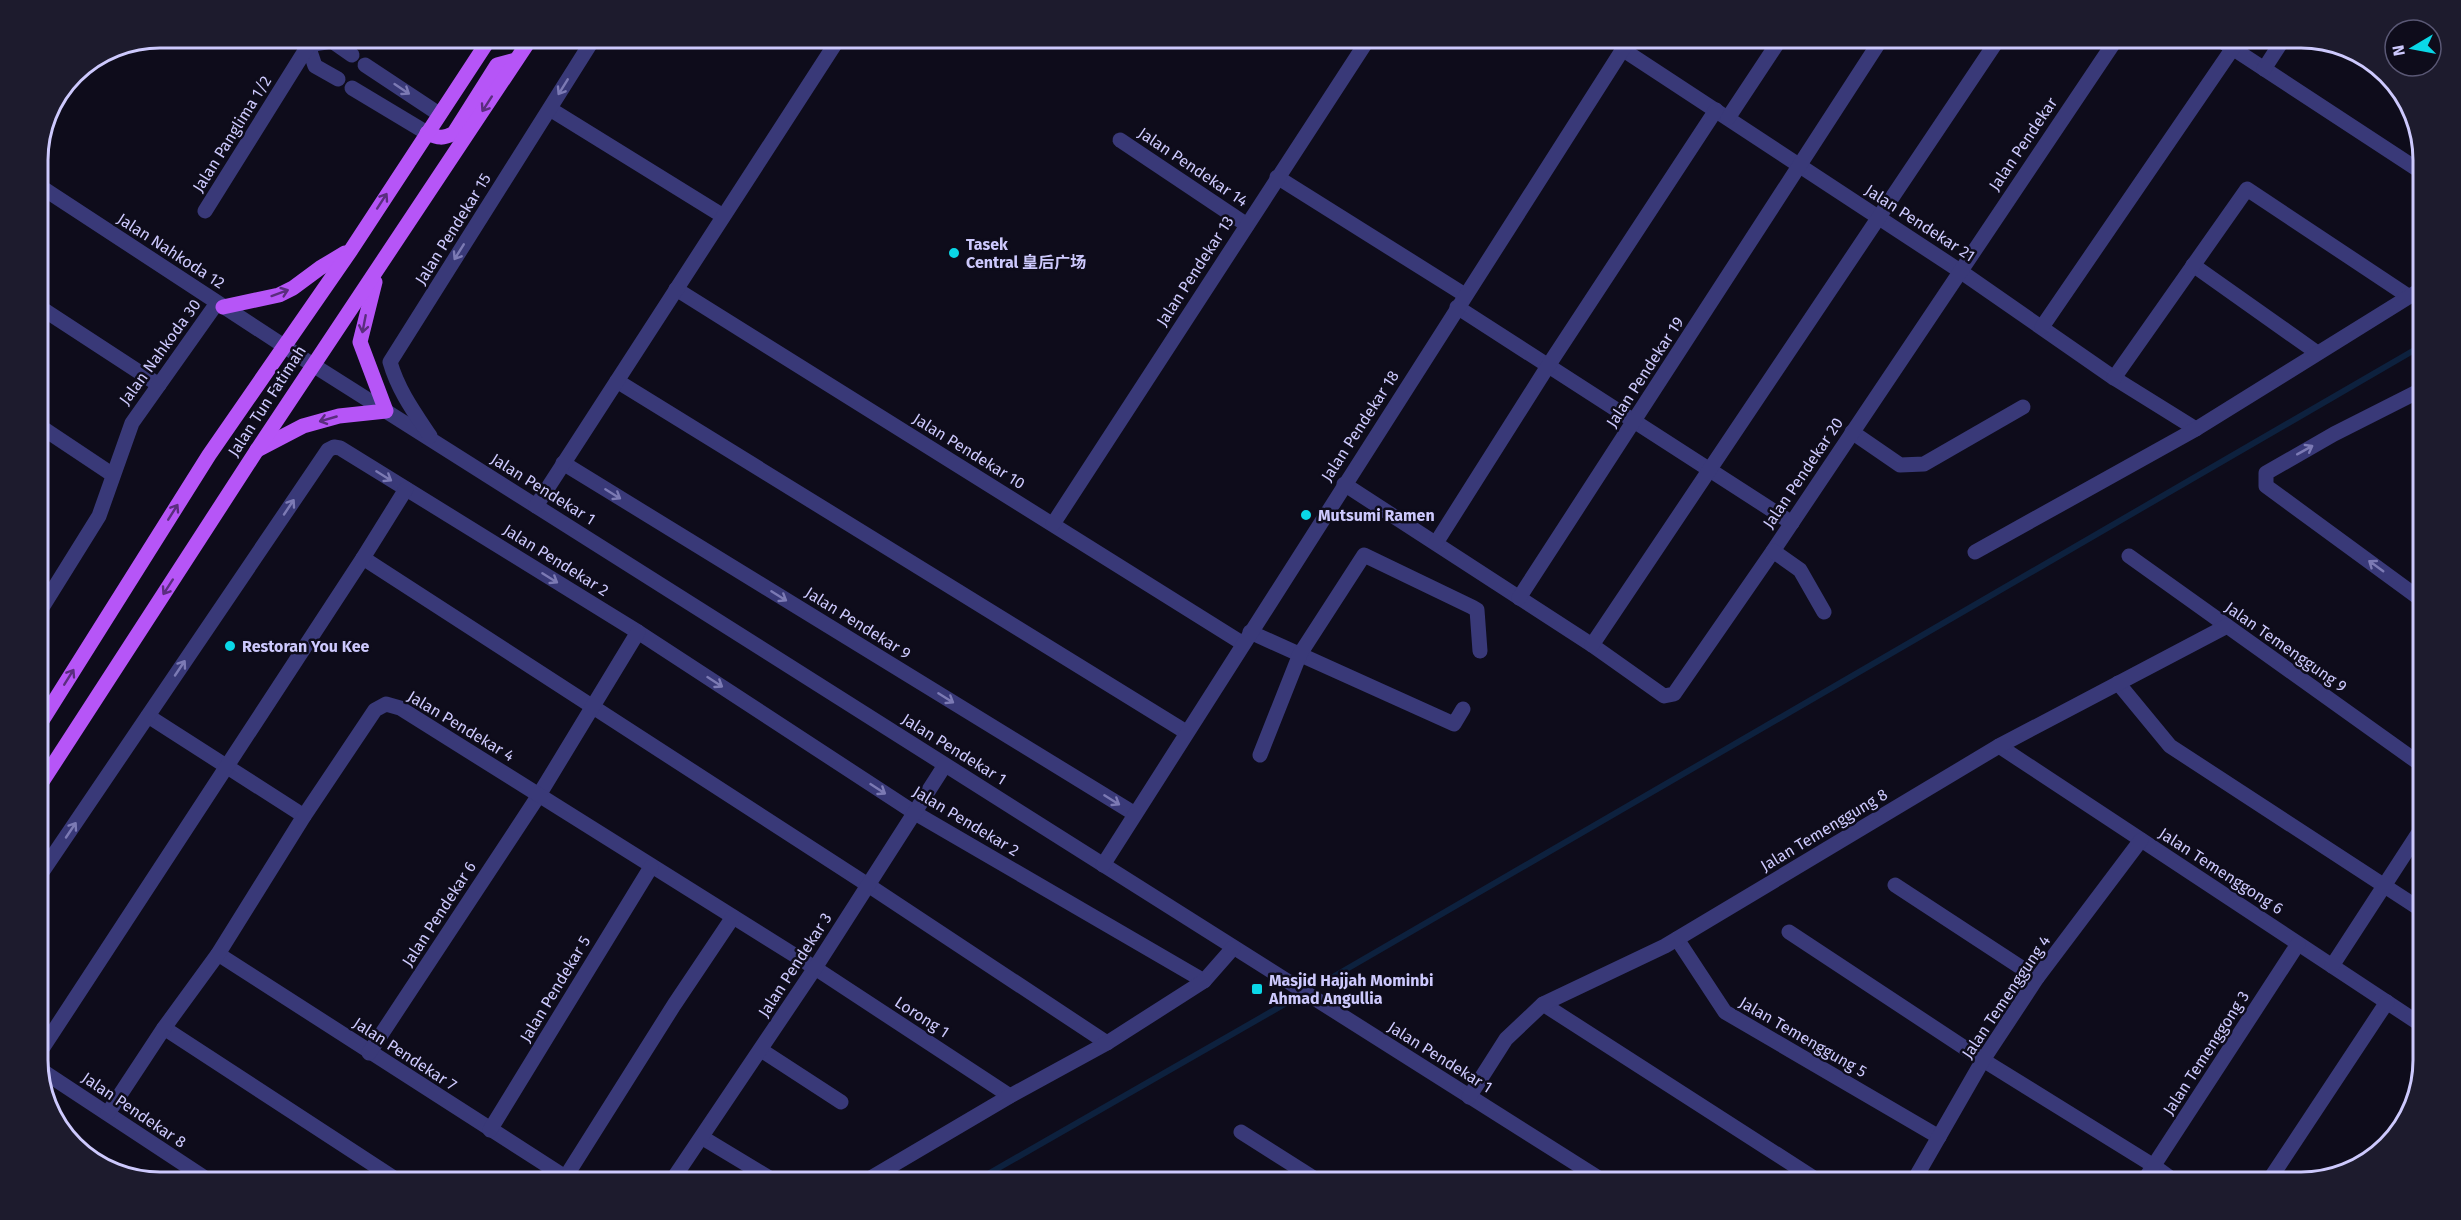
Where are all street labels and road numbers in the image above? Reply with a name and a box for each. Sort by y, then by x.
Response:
street label: Jalan Panglima 1/2 [189,72,275,196]
street label: Jalan Pendekar [1985,93,2062,194]
street label: Jalan Pendekar 14 [1135,123,1252,211]
street label: Jalan Pendekar 15 [411,170,495,288]
street label: Jalan Pendekar 21 [1862,180,1978,266]
street label: Jalan Nahkoda 12 [114,209,228,293]
street label: Jalan Pendekar 13 [1152,212,1238,330]
street label: Jalan Nahkoda 30 [115,295,205,409]
street label: Jalan Pendekar 19 [1602,313,1688,431]
street label: Jalan Tun Fatimah [224,342,310,460]
street label: Jalan Pendekar 18 [1317,367,1403,485]
street label: Jalan Pendekar 10 [909,409,1029,493]
street label: Jalan Pendekar 20 [1759,414,1847,532]
street label: Jalan Pendekar 1 [487,449,599,529]
street label: Jalan Pendekar 2 [500,520,612,600]
street label: Jalan Pendekar 9 [802,583,914,663]
street label: Jalan Temenggung 9 [2221,598,2351,696]
street label: Jalan Pendekar 4 [404,687,518,766]
street label: Jalan Pendekar 1 [898,709,1010,789]
street label: Jalan Pendekar 2 [909,782,1023,860]
street label: Jalan Temenggung 8 [1757,784,1891,875]
street label: Jalan Temenggong 6 [2155,824,2287,918]
street label: Jalan Pendekar 6 [398,858,480,970]
street label: Jalan Pendekar 3 [754,909,836,1021]
street label: Jalan Temenggung 4 [1958,931,2055,1062]
street label: Jalan Pendekar 5 [516,932,594,1046]
street label: Jalan Temenggong 3 [2159,987,2253,1119]
street label: Lorong 1 [891,992,953,1042]
street label: Jalan Temenggung 5 [1736,993,1870,1081]
street label: Jalan Pendekar 7 [350,1013,460,1095]
street label: Jalan Pendekar 1 [1384,1017,1496,1097]
street label: Jalan Pendekar 8 [78,1068,190,1152]

